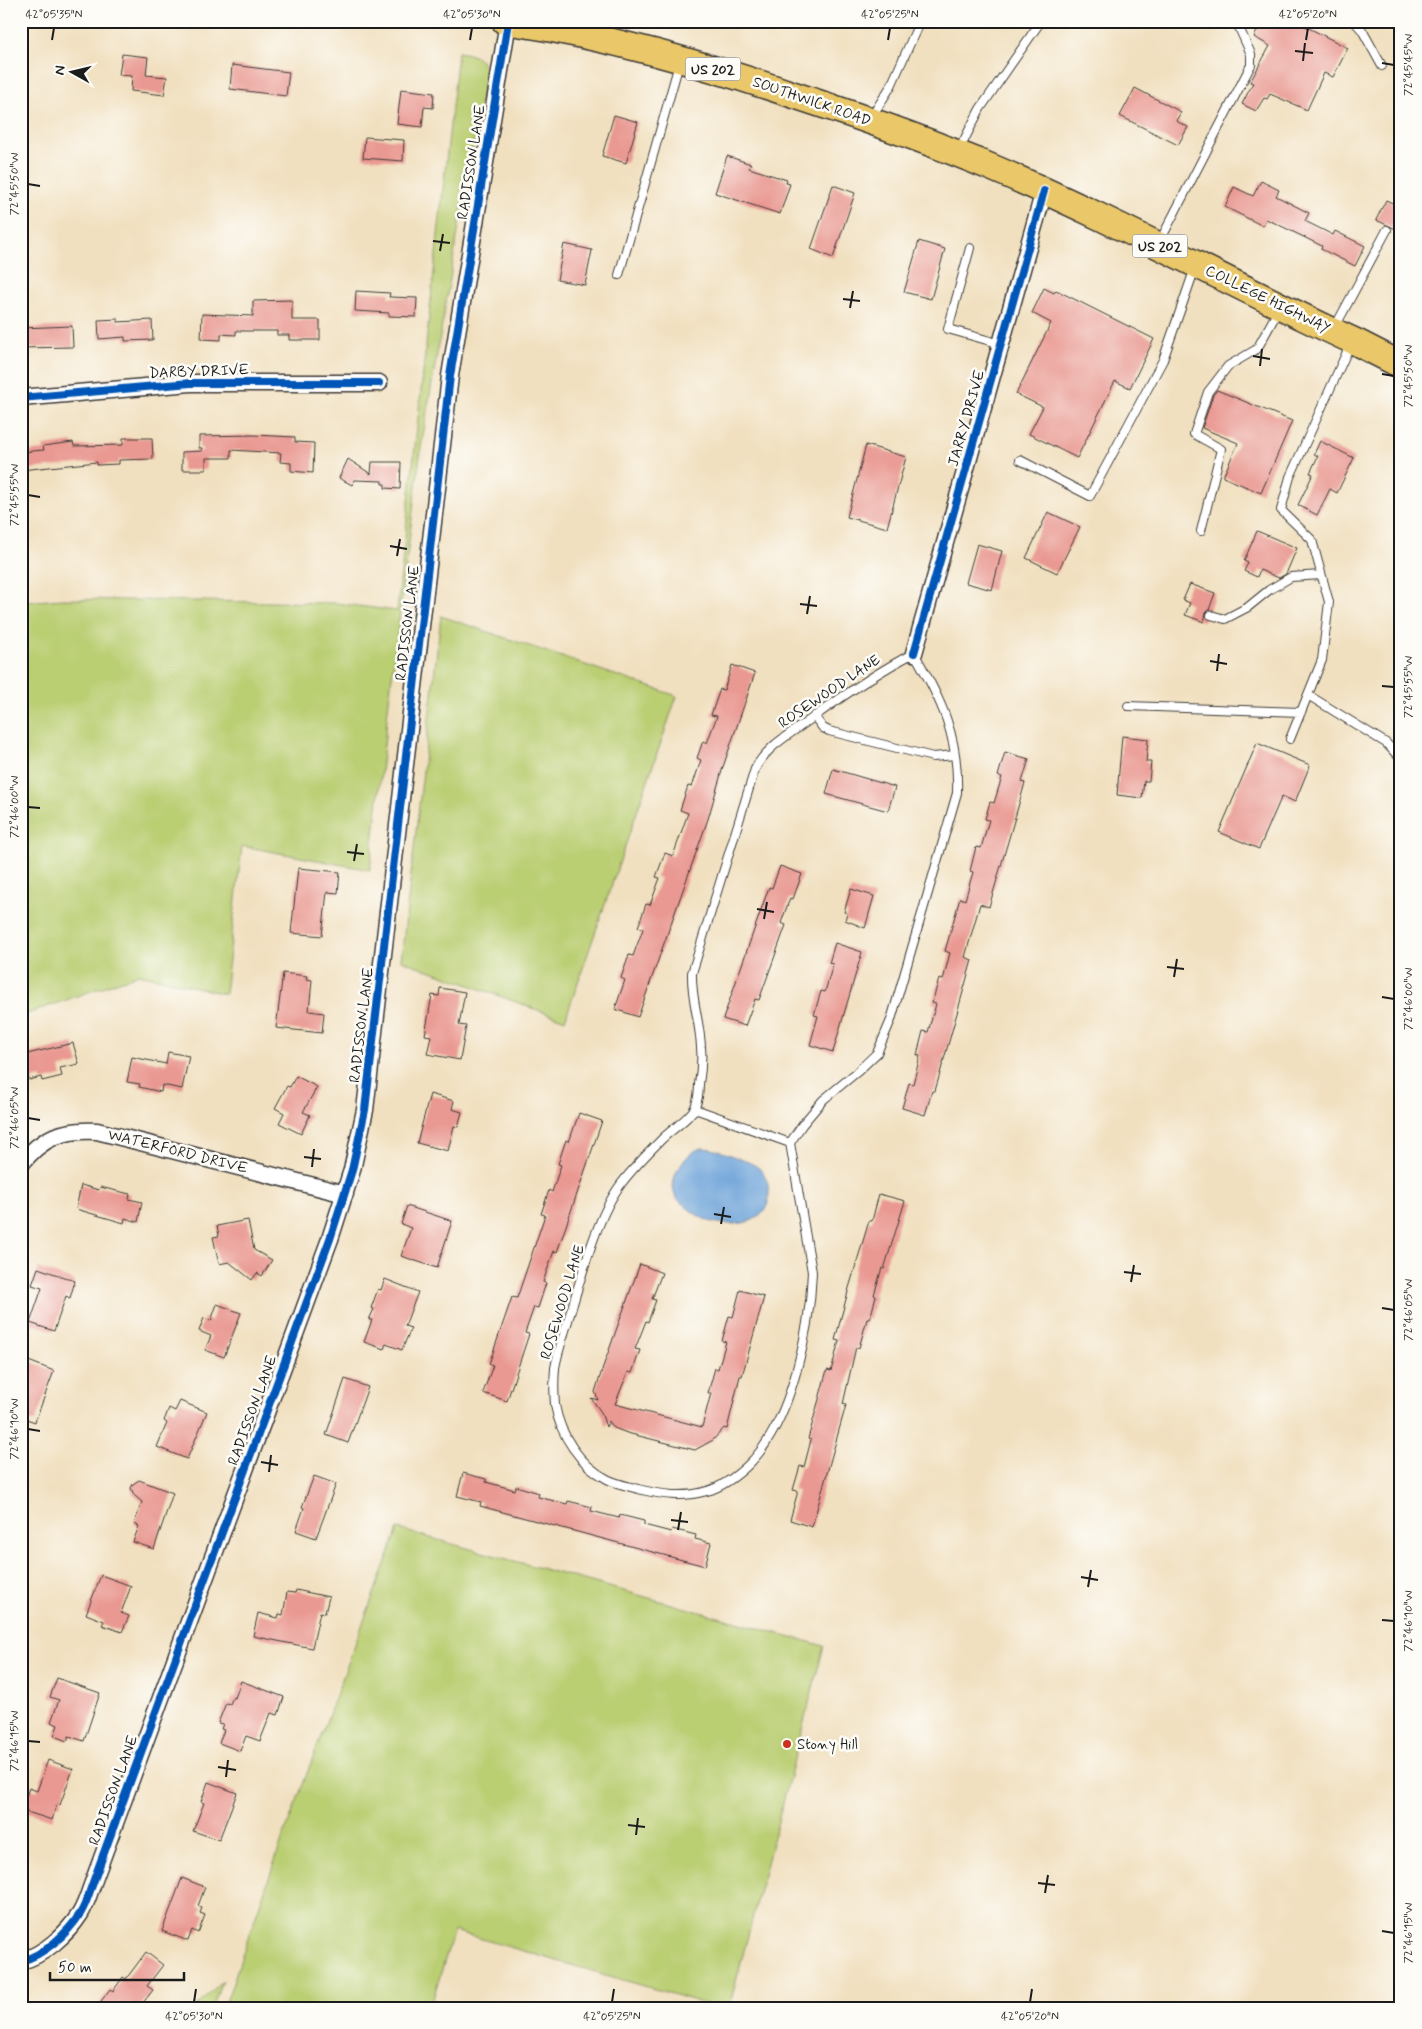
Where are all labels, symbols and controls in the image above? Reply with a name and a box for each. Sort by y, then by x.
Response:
text: 42°05'35"N [25,7,83,23]
text: 42°05'30"N [443,7,501,23]
text: 42°05'25"N [861,7,919,23]
text: 42°05'20"N [1279,7,1337,23]
text: 72°45'45"W [1401,34,1417,96]
north arrow [48,48,98,98]
road number: US 202 [686,58,740,80]
text: N [51,64,70,76]
street label: SOUTHWICK ROAD [750,72,874,132]
street label: RADISSON LANE [453,103,491,221]
text: 72°45'50"W [7,152,23,215]
road number: US 202 [1132,235,1188,258]
street label: COLLEGE HIGHWAY [1202,261,1333,339]
text: 72°45'50"W [1401,344,1417,407]
street label: DARBY DRIVE [149,360,250,384]
street label: JARRY DRIVE [944,367,990,469]
text: 72°45'55"W [7,464,23,526]
street label: RADISSON LANE [391,564,425,682]
street label: ROSEWOOD LANE [775,650,885,733]
text: 72°45'55"W [1401,656,1417,718]
text: 72°46'00"W [7,776,23,838]
street label: RADISSON LANE [345,966,379,1084]
text: 72°46'00"W [1401,968,1417,1030]
text: 72°46'05"W [7,1087,23,1149]
street label: WATERFORD DRIVE [106,1125,250,1179]
street label: ROSEWOOD LANE [536,1242,590,1362]
text: 72°46'05"W [1401,1279,1417,1341]
street label: RADISSON LANE [224,1352,282,1468]
text: 72°46'10"W [7,1398,23,1460]
text: 72°46'10"W [1401,1590,1417,1652]
text: 72°46'15"W [7,1710,23,1771]
street label: RADISSON LANE [85,1732,143,1848]
place label: Stony Hill [797,1735,858,1755]
marker: Stony Hill [781,1738,793,1750]
text: 72°46'15"W [1401,1902,1417,1963]
scale bar [50,1949,184,1981]
text: 50 m [58,1958,92,1978]
text: 42°05'30"N [165,2009,223,2025]
text: 42°05'25"N [583,2009,641,2025]
text: 42°05'20"N [1001,2009,1059,2025]

